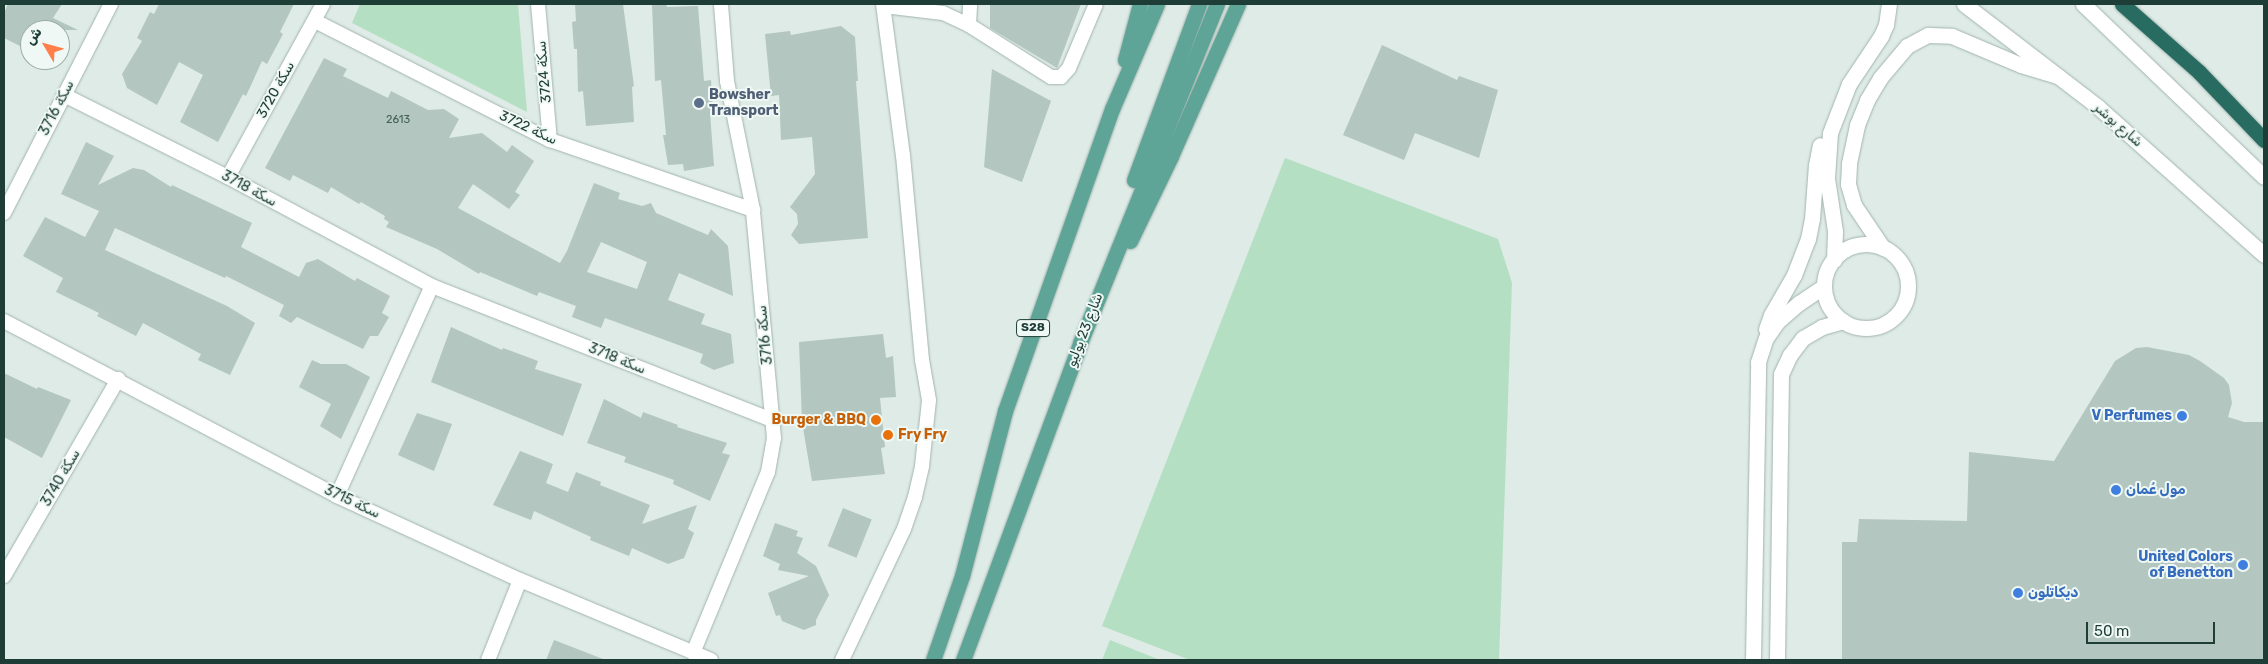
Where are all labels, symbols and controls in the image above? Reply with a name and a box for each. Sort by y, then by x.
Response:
north arrow [20,20,70,70]
text: ش [21,24,46,48]
street label: سكة 3724 [533,40,555,104]
street label: سكة 3720 [253,59,299,121]
street label: سكة 3716 [36,77,78,139]
place label: Bowsher Transport [709,87,779,120]
marker: Bowsher Transport [693,97,705,109]
street label: شارع بوشر [2090,99,2146,151]
street label: سكة 3722 [496,107,560,149]
house number: 2613 [386,113,410,127]
street label: سكة 3718 [218,167,280,211]
street label: شارع 23 يوليو [1063,291,1107,369]
street label: سكة 3716 [754,304,776,366]
road number: S28 [1016,318,1050,338]
street label: سكة 3718 [586,340,648,378]
place label: V Perfumes [2091,408,2172,424]
marker: V Perfumes [2176,410,2188,422]
place label: Burger & BBQ [771,412,866,428]
marker: Burger & BBQ [870,414,882,426]
place label: Fry Fry [898,427,947,443]
marker: Fry Fry [882,429,894,441]
street label: سكة 3740 [38,447,84,509]
street label: سكة 3715 [321,482,383,522]
place label: مول عُمان [2126,482,2186,498]
marker: مول عُمان [2110,484,2122,496]
place label: United Colors of Benetton [2138,549,2233,582]
marker: United Colors of Benetton [2237,559,2249,571]
place label: ديكاتلون [2028,585,2078,601]
marker: ديكاتلون [2012,587,2024,599]
scale bar [2088,612,2217,644]
text: 50 m [2094,622,2129,640]

